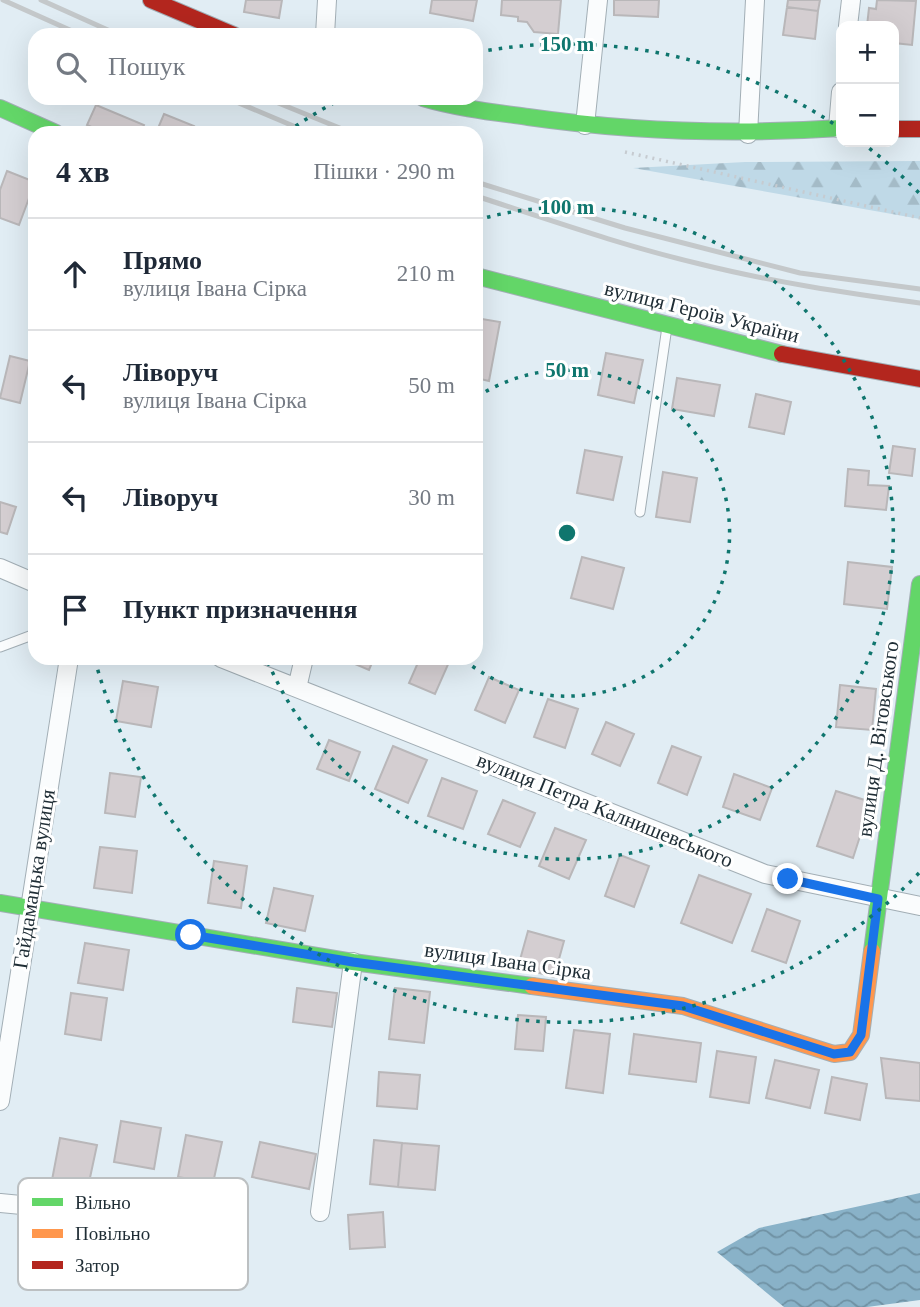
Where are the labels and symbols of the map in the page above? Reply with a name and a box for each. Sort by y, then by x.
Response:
text: 150 m [540,32,595,56]
text: 100 m [540,195,595,219]
street label: вулиця Героїв України [602,276,802,348]
text: 50 m [545,358,589,382]
centre of rings [555,521,579,545]
street label: вулиця Д. Вітовського [852,639,904,839]
street label: вулиця Петра Калнишевського [473,748,737,872]
street label: Гайдамацька вулиця [8,787,60,970]
route end [772,863,803,894]
route start [175,919,206,950]
street label: вулиця Івана Сірка [423,937,593,985]
legend [18,1178,248,1290]
text: Вільно [75,1192,131,1213]
text: Повільно [75,1223,150,1244]
text: Затор [75,1255,120,1276]

